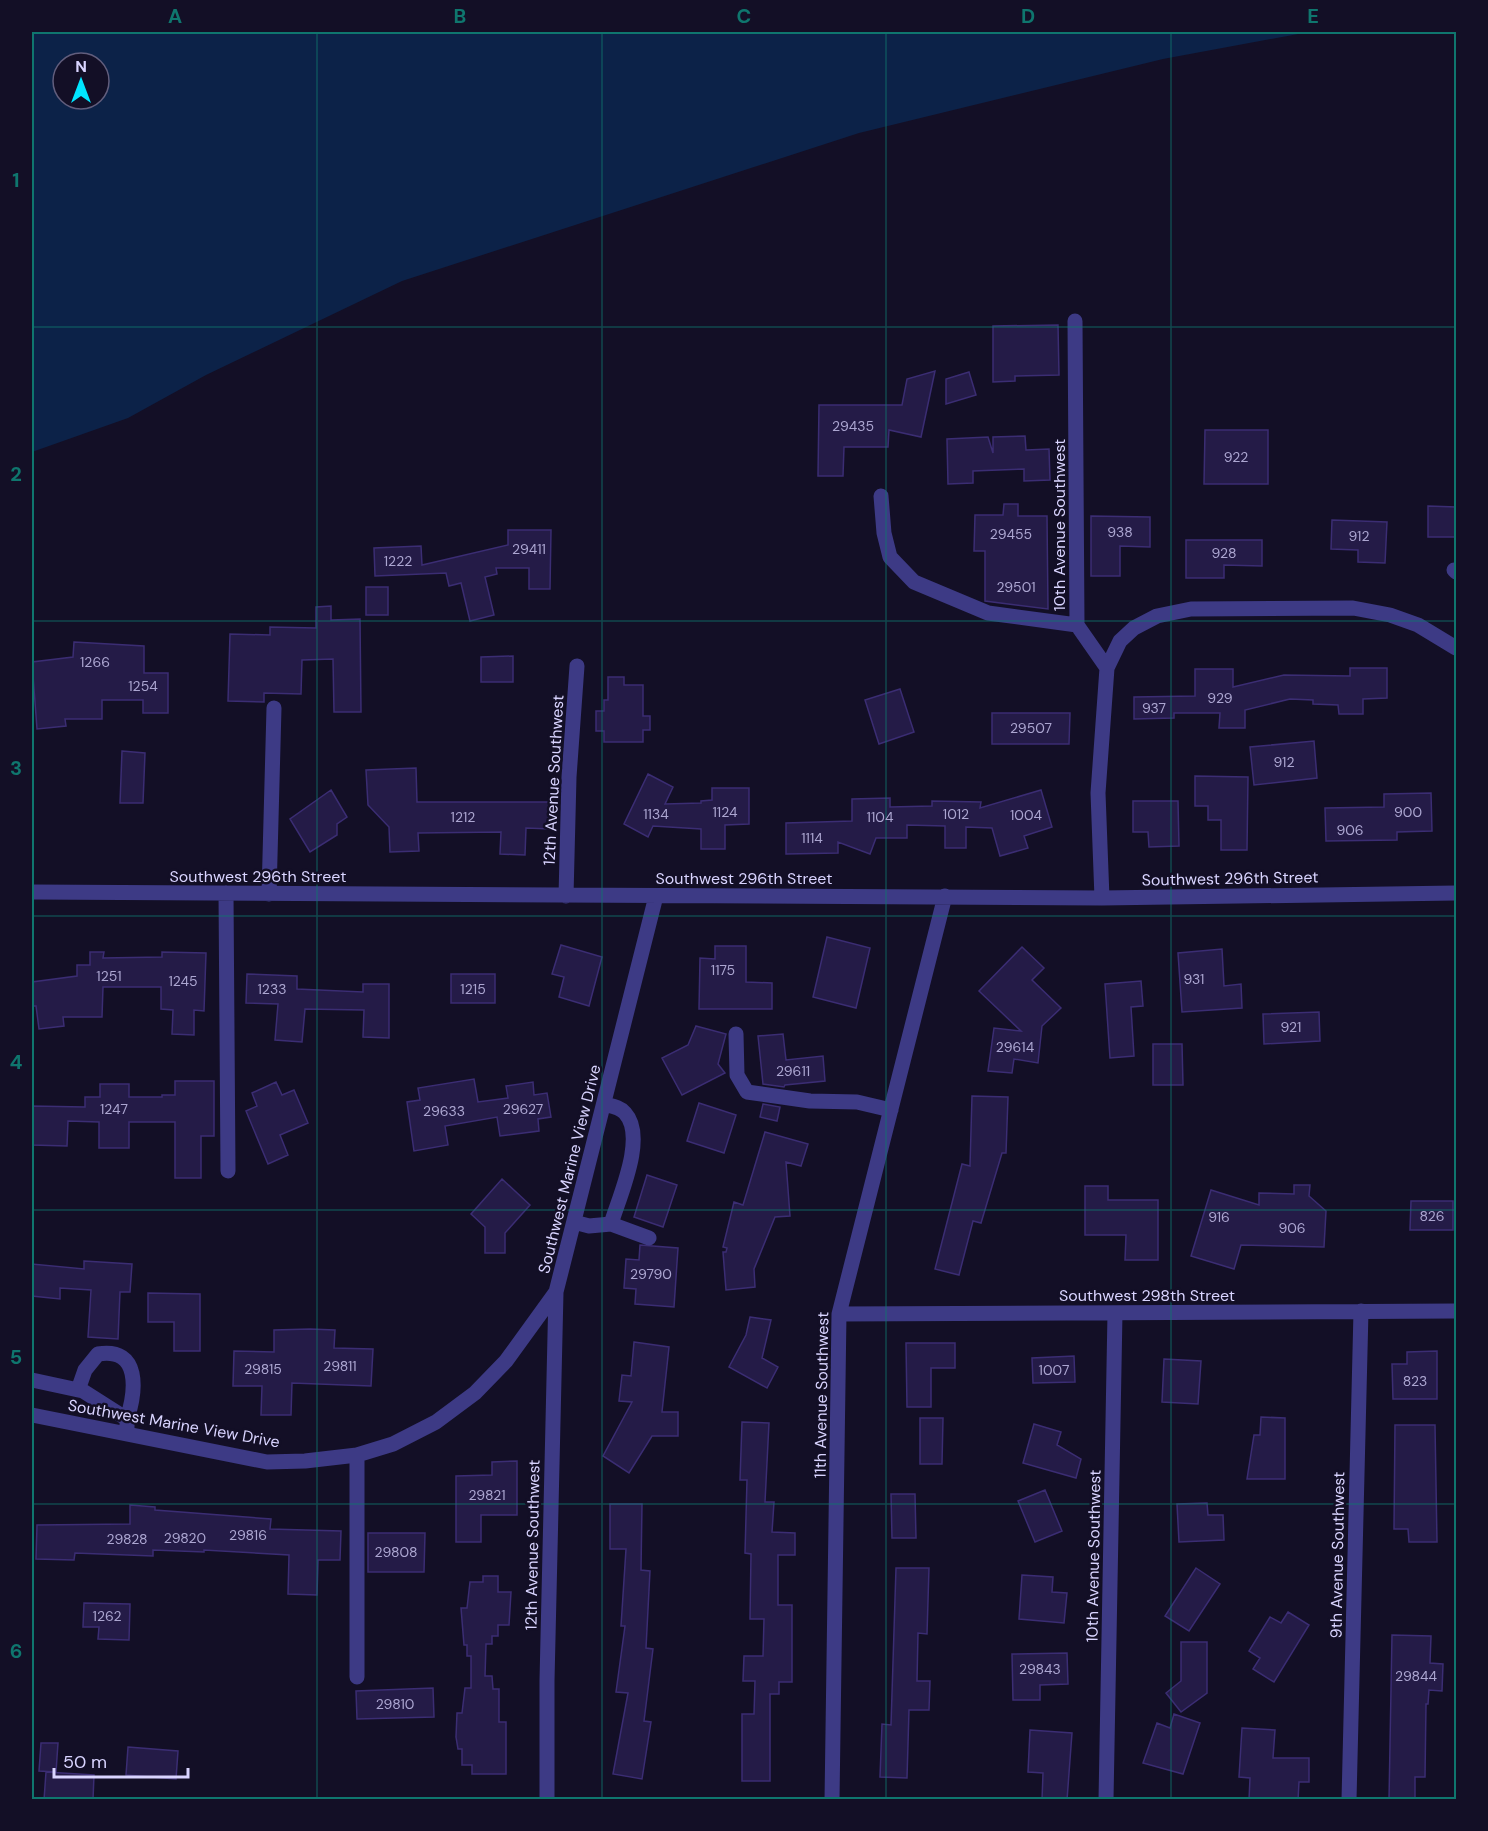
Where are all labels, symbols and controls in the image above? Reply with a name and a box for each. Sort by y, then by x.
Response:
text: A [168,3,182,29]
text: B [454,3,466,29]
text: C [737,3,751,29]
text: D [1021,3,1035,29]
text: E [1307,3,1319,29]
north arrow [51,51,111,111]
text: N [75,56,87,77]
text: 1 [12,167,20,193]
house number: 29435 [832,417,874,435]
street label: 10th Avenue Southwest [1049,439,1070,611]
house number: 922 [1224,448,1248,466]
text: 2 [10,461,22,487]
house number: 938 [1107,523,1133,541]
house number: 29455 [990,525,1032,543]
house number: 912 [1349,527,1370,545]
house number: 29411 [512,540,546,558]
house number: 928 [1212,544,1236,562]
house number: 1222 [384,552,412,570]
house number: 29501 [996,578,1036,596]
house number: 1266 [80,653,110,671]
house number: 1254 [128,677,158,695]
house number: 929 [1207,689,1233,707]
street label: 12th Avenue Southwest [539,694,568,866]
house number: 937 [1142,699,1166,717]
house number: 29507 [1010,719,1052,737]
house number: 912 [1274,753,1295,771]
text: 3 [10,755,22,781]
house number: 1124 [712,803,738,821]
house number: 900 [1394,803,1422,821]
house number: 1134 [643,805,669,823]
house number: 1012 [943,805,969,823]
house number: 1004 [1010,806,1043,824]
house number: 1212 [451,808,475,826]
house number: 1104 [867,808,894,826]
house number: 906 [1336,821,1364,839]
house number: 1114 [801,829,823,847]
street label: Southwest 296th Street [170,866,346,887]
street label: Southwest 296th Street [1141,866,1319,891]
street label: Southwest 296th Street [656,868,832,889]
house number: 1175 [711,961,735,979]
house number: 1251 [96,967,122,985]
house number: 931 [1184,970,1204,988]
house number: 1245 [168,972,198,990]
house number: 1233 [258,980,286,998]
house number: 1215 [460,980,486,998]
house number: 921 [1281,1018,1302,1036]
house number: 29614 [996,1038,1035,1056]
text: 4 [10,1049,23,1075]
street label: Southwest Marine View Drive [533,1062,606,1276]
house number: 29611 [776,1062,810,1080]
house number: 1247 [100,1100,128,1118]
house number: 29627 [503,1100,543,1118]
house number: 29633 [423,1102,465,1120]
house number: 826 [1419,1207,1445,1225]
house number: 916 [1208,1208,1230,1226]
house number: 906 [1278,1219,1306,1237]
house number: 29790 [630,1265,672,1283]
street label: Southwest 298th Street [1059,1285,1235,1306]
street label: 11th Avenue Southwest [810,1311,833,1479]
text: 5 [10,1344,22,1370]
house number: 29811 [323,1357,357,1375]
house number: 29815 [244,1360,282,1378]
house number: 1007 [1039,1361,1069,1379]
house number: 823 [1403,1372,1427,1390]
street label: Southwest Marine View Drive [66,1395,281,1452]
street label: 12th Avenue Southwest [521,1459,544,1631]
street label: 10th Avenue Southwest [1081,1470,1106,1642]
street label: 9th Avenue Southwest [1326,1471,1349,1639]
house number: 29821 [468,1486,506,1504]
house number: 29816 [229,1526,267,1544]
house number: 29820 [164,1529,206,1547]
house number: 29828 [106,1530,148,1548]
house number: 29808 [374,1543,418,1561]
house number: 1262 [93,1607,121,1625]
text: 6 [10,1638,22,1664]
house number: 29843 [1019,1660,1061,1678]
house number: 29844 [1395,1667,1437,1685]
house number: 29810 [376,1695,414,1713]
scale bar [54,1741,188,1779]
text: 50 m [63,1750,107,1774]

